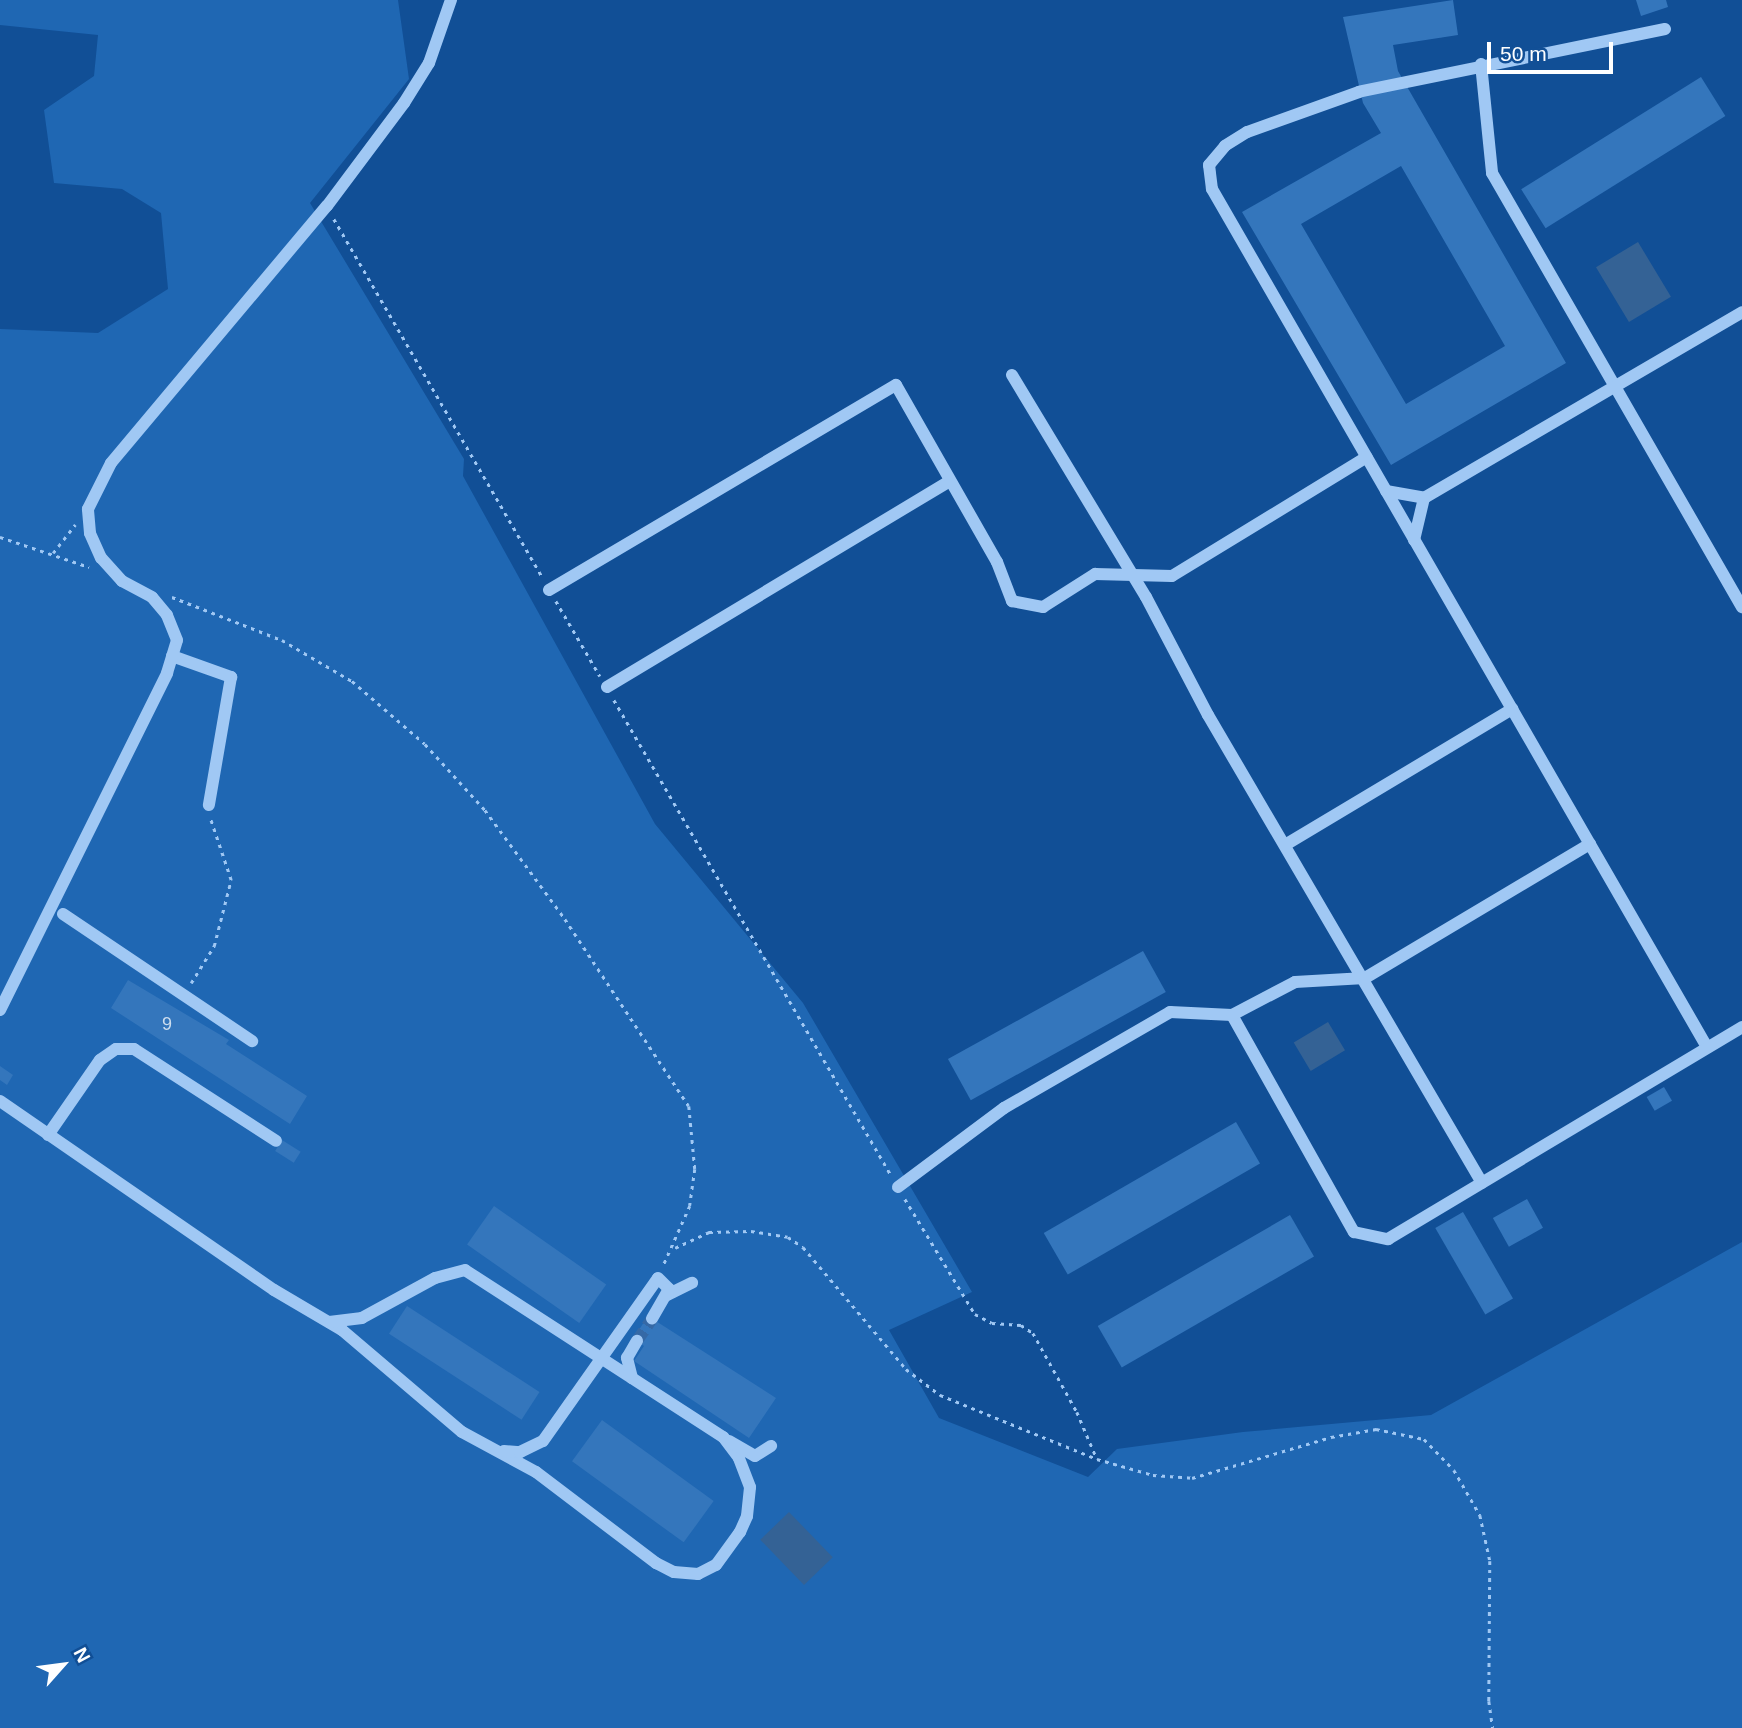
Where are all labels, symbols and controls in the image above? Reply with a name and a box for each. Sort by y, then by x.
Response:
scale bar [1490,28,1616,72]
text: 50 m [1500,42,1547,65]
house number: 9 [162,1013,172,1035]
north arrow [28,1630,98,1700]
text: N [69,1644,94,1666]

